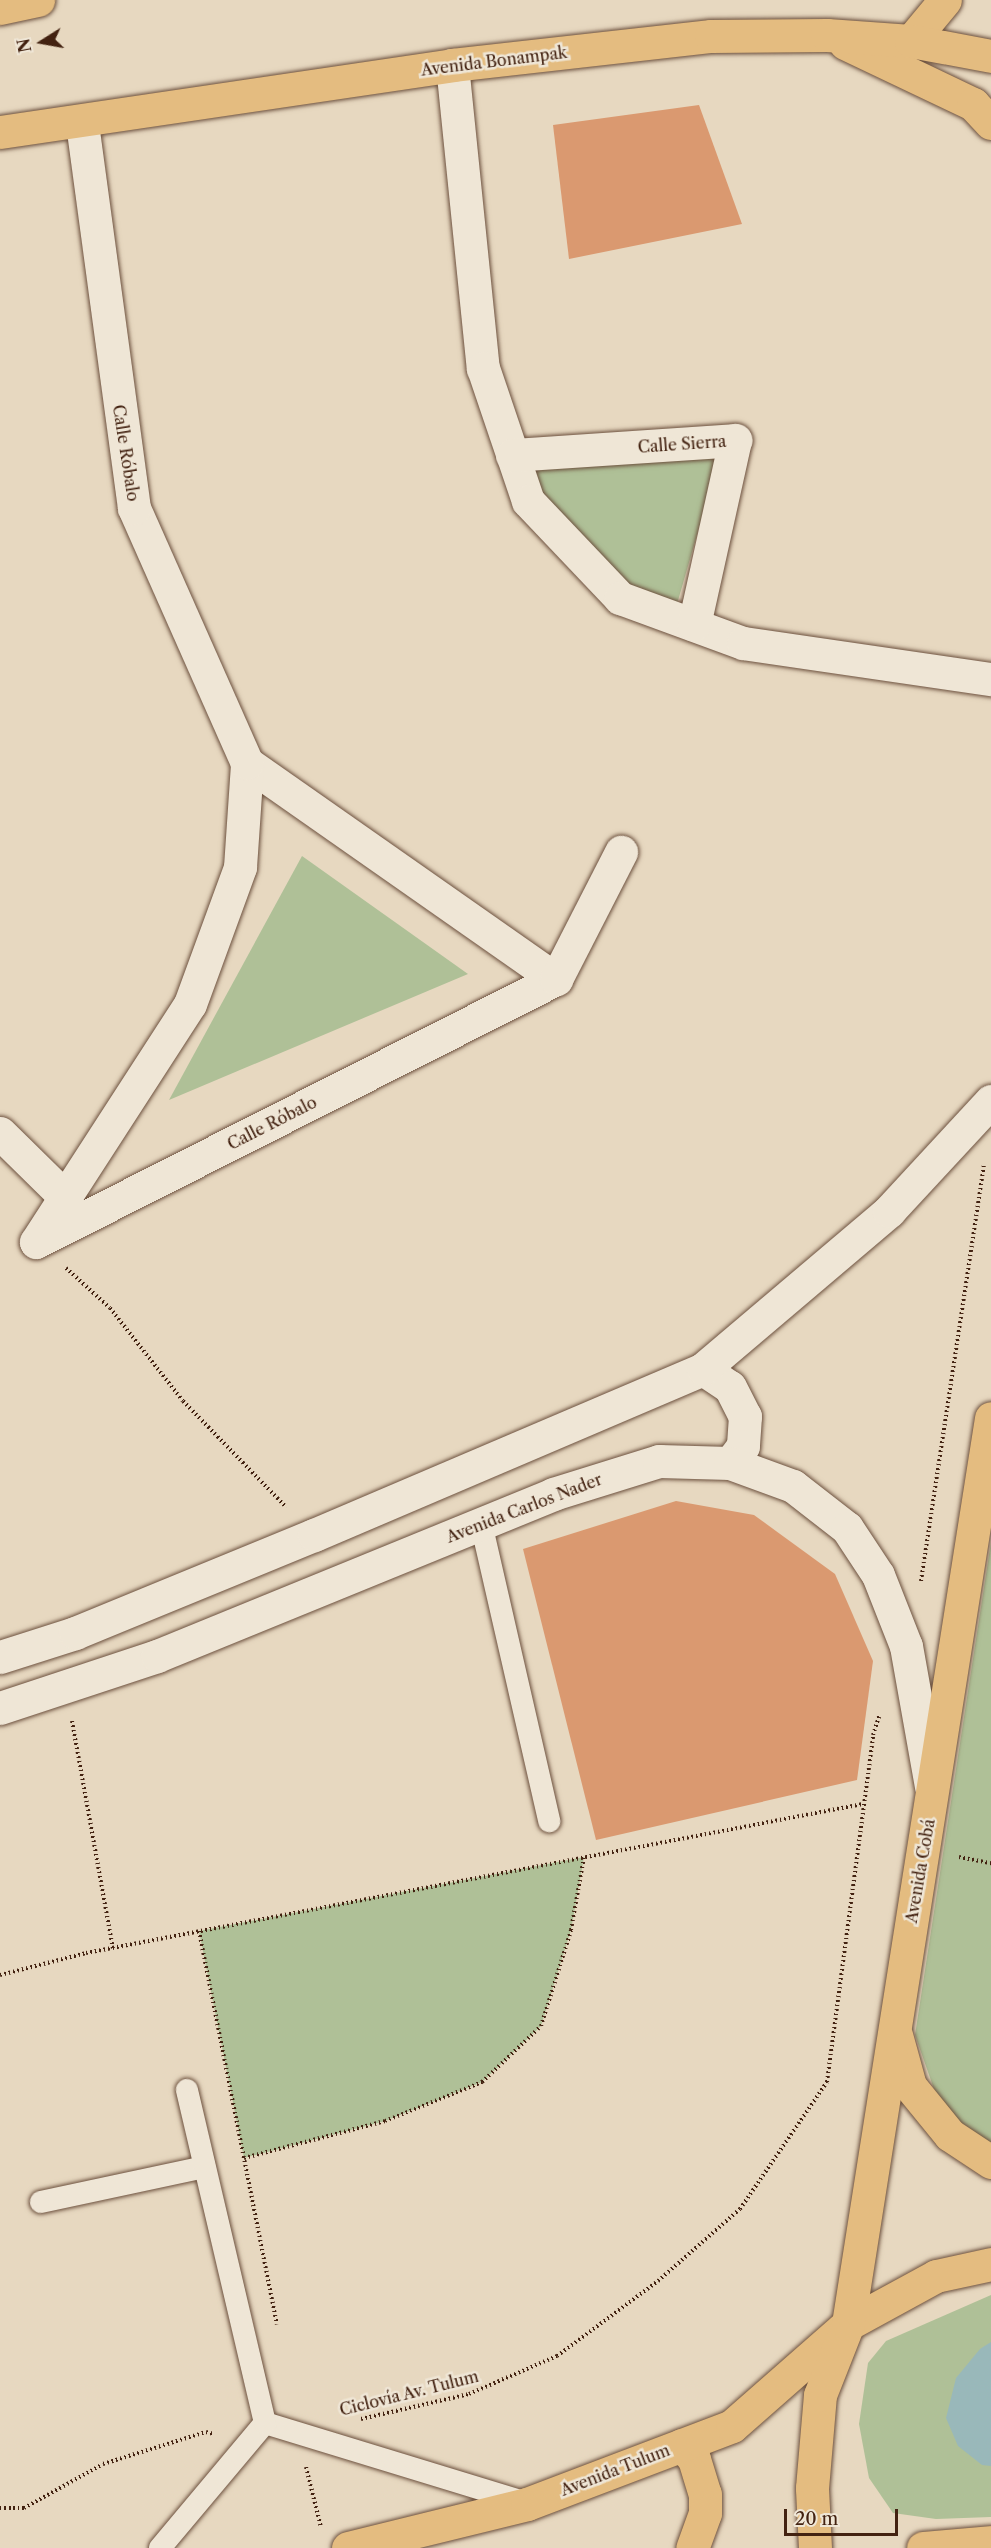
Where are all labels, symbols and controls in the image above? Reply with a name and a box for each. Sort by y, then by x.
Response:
north arrow [12,12,72,72]
text: N [13,37,35,54]
street label: Avenida Bonampak [420,42,568,80]
street label: Calle Róbalo [109,403,143,503]
street label: Calle Sierra [637,431,727,457]
street label: Calle Róbalo [224,1092,320,1154]
street label: Avenida Carlos Nader [443,1469,605,1547]
street label: Avenida Cobá [901,1817,939,1925]
street label: Ciclovía Av. Tulum [337,2366,481,2420]
street label: Avenida Tulum [557,2440,673,2500]
scale bar [787,2497,901,2535]
text: 20 m [795,2508,838,2530]

